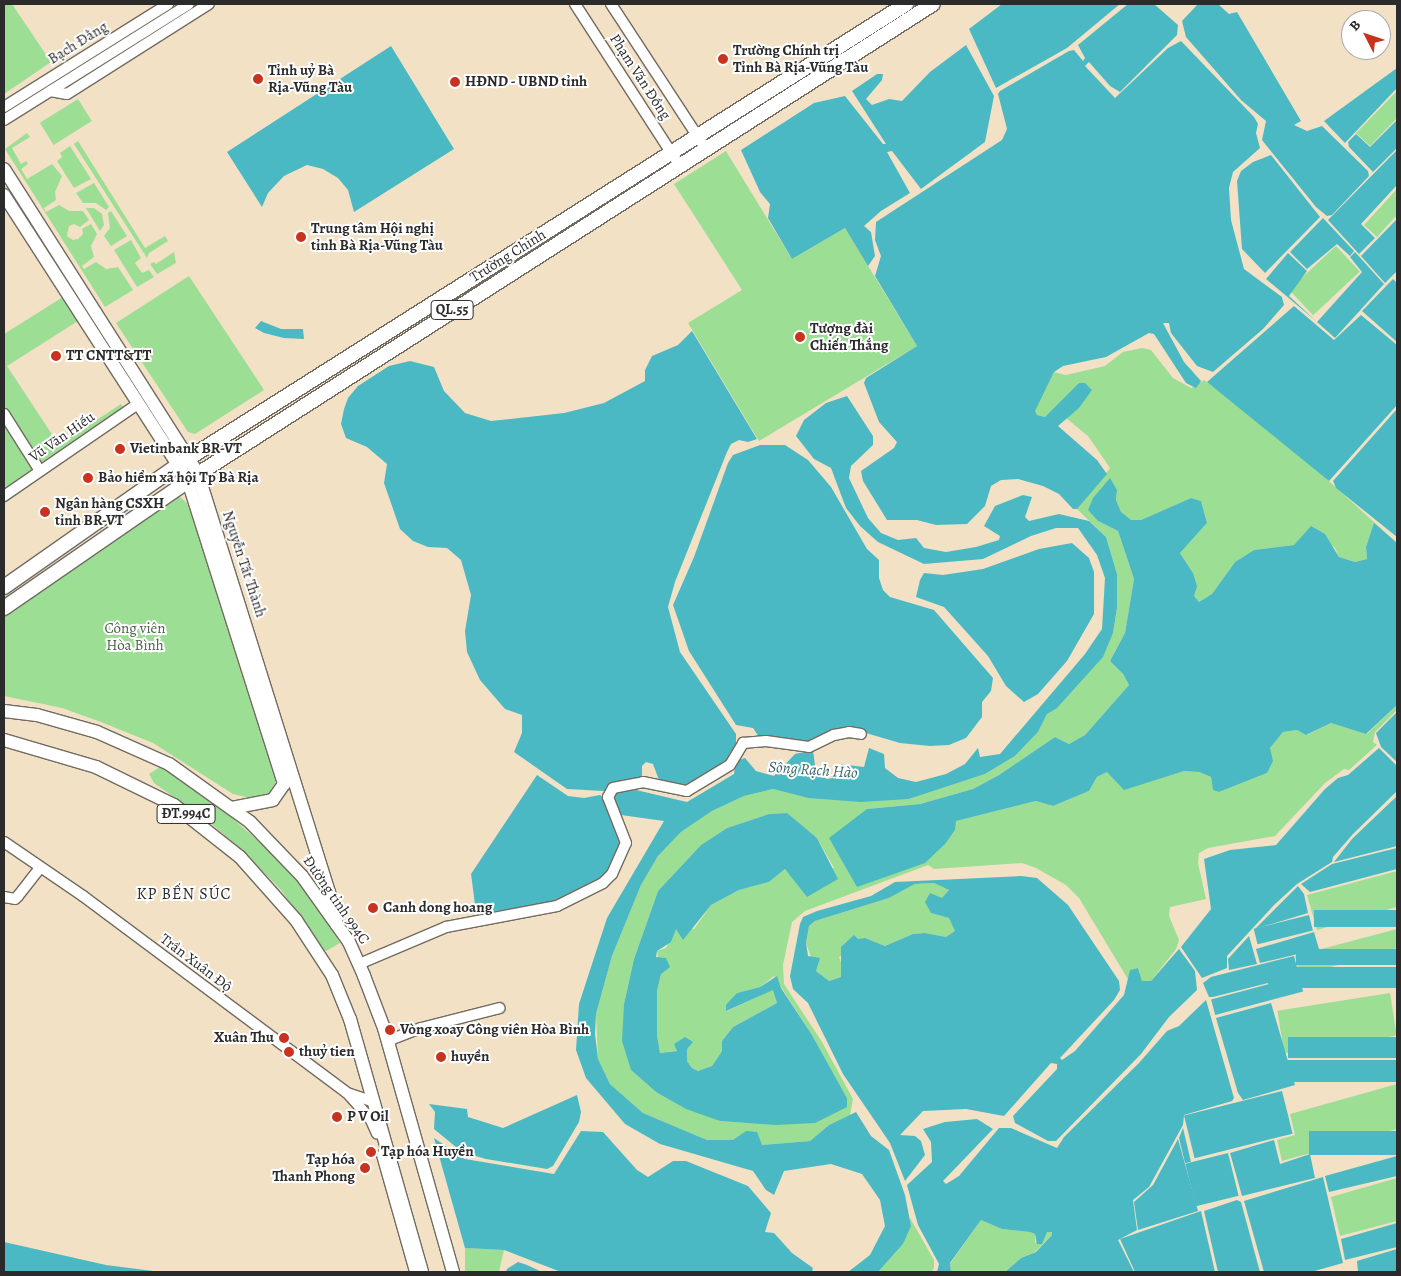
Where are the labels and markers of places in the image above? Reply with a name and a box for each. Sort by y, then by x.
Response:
place label: Trường Chính trị Tỉnh Bà Rịa-Vũng Tàu [733,41,868,76]
marker: Trường Chính trị Tỉnh Bà Rịa-Vũng Tàu [717,53,729,65]
place label: Tỉnh uỷ Bà Rịa-Vũng Tàu [268,61,352,96]
marker: Tỉnh uỷ Bà Rịa-Vũng Tàu [252,73,264,85]
place label: HĐND - UBND tỉnh [465,73,588,91]
marker: HĐND - UBND tỉnh [449,76,461,88]
place label: Trung tâm Hội nghị tỉnh Bà Rịa-Vũng Tàu [311,219,443,254]
marker: Trung tâm Hội nghị tỉnh Bà Rịa-Vũng Tàu [295,231,307,243]
place label: Tượng đài Chiến Thắng [810,319,888,354]
marker: Tượng đài Chiến Thắng [794,331,806,343]
place label: TT CNTT&TT [66,347,151,365]
marker: TT CNTT&TT [50,350,62,362]
place label: Vietinbank BR-VT [130,440,242,458]
marker: Vietinbank BR-VT [114,443,126,455]
place label: Bảo hiểm xã hội Tp Bà Rịa [98,469,259,487]
marker: Bảo hiểm xã hội Tp Bà Rịa [82,472,94,484]
place label: Ngân hàng CSXH tỉnh BR-VT [55,494,164,529]
marker: Ngân hàng CSXH tỉnh BR-VT [39,506,51,518]
place label: Canh dong hoang [383,899,492,917]
marker: Canh dong hoang [367,902,379,914]
place label: Vòng xoay Công viên Hòa Bình [400,1021,589,1039]
marker: Vòng xoay Công viên Hòa Bình [384,1024,396,1036]
place label: Xuân Thu [214,1029,274,1047]
marker: Xuân Thu [278,1032,290,1044]
place label: thuỷ tien [299,1043,355,1061]
marker: thuỷ tien [283,1046,295,1058]
place label: huyền [451,1048,489,1066]
marker: huyền [435,1051,447,1063]
place label: P V Oil [347,1108,389,1126]
marker: P V Oil [331,1111,343,1123]
place label: Tạp hóa Huyền [381,1143,474,1161]
marker: Tạp hóa Huyền [365,1146,377,1158]
place label: Tạp hóa Thanh Phong [273,1150,355,1185]
marker: Tạp hóa Thanh Phong [359,1162,371,1174]

